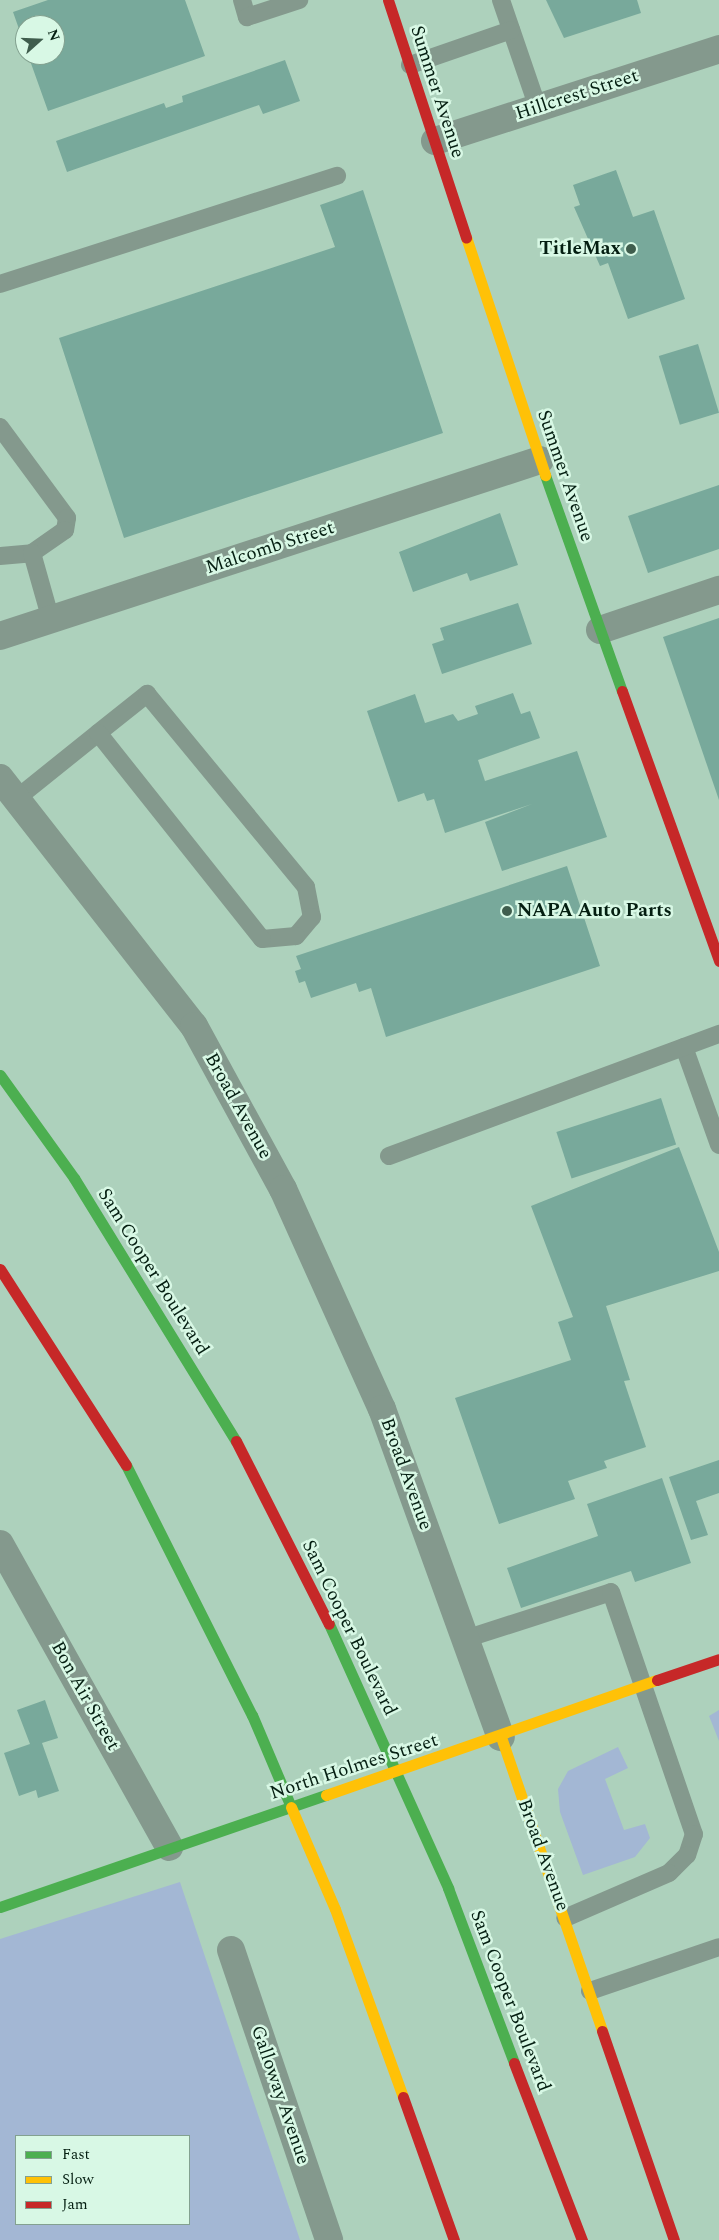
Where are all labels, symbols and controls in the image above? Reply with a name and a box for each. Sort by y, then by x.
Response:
north arrow [15,15,65,65]
street label: Summer Avenue [405,23,469,161]
text: N [42,26,65,44]
street label: Hillcrest Street [513,64,641,126]
place label: TitleMax [539,238,621,260]
marker: TitleMax [625,243,637,255]
street label: Summer Avenue [532,407,598,545]
street label: Malcomb Street [203,516,337,580]
place label: NAPA Auto Parts [517,900,672,922]
marker: NAPA Auto Parts [501,905,513,917]
street label: Broad Avenue [199,1049,277,1163]
street label: Sam Cooper Boulevard [92,1184,214,1360]
street label: Broad Avenue [375,1415,437,1533]
street label: Sam Cooper Boulevard [297,1536,401,1720]
street label: Bon Air Street [46,1638,124,1754]
street label: North Holmes Street [267,1729,441,1805]
street label: Broad Avenue [512,1796,574,1914]
street label: Sam Cooper Boulevard [465,1907,555,2095]
street label: Galloway Avenue [246,2023,314,2167]
legend [15,2135,190,2225]
text: Fast [62,2143,90,2166]
text: Slow [62,2168,94,2191]
text: Jam [62,2193,88,2216]

